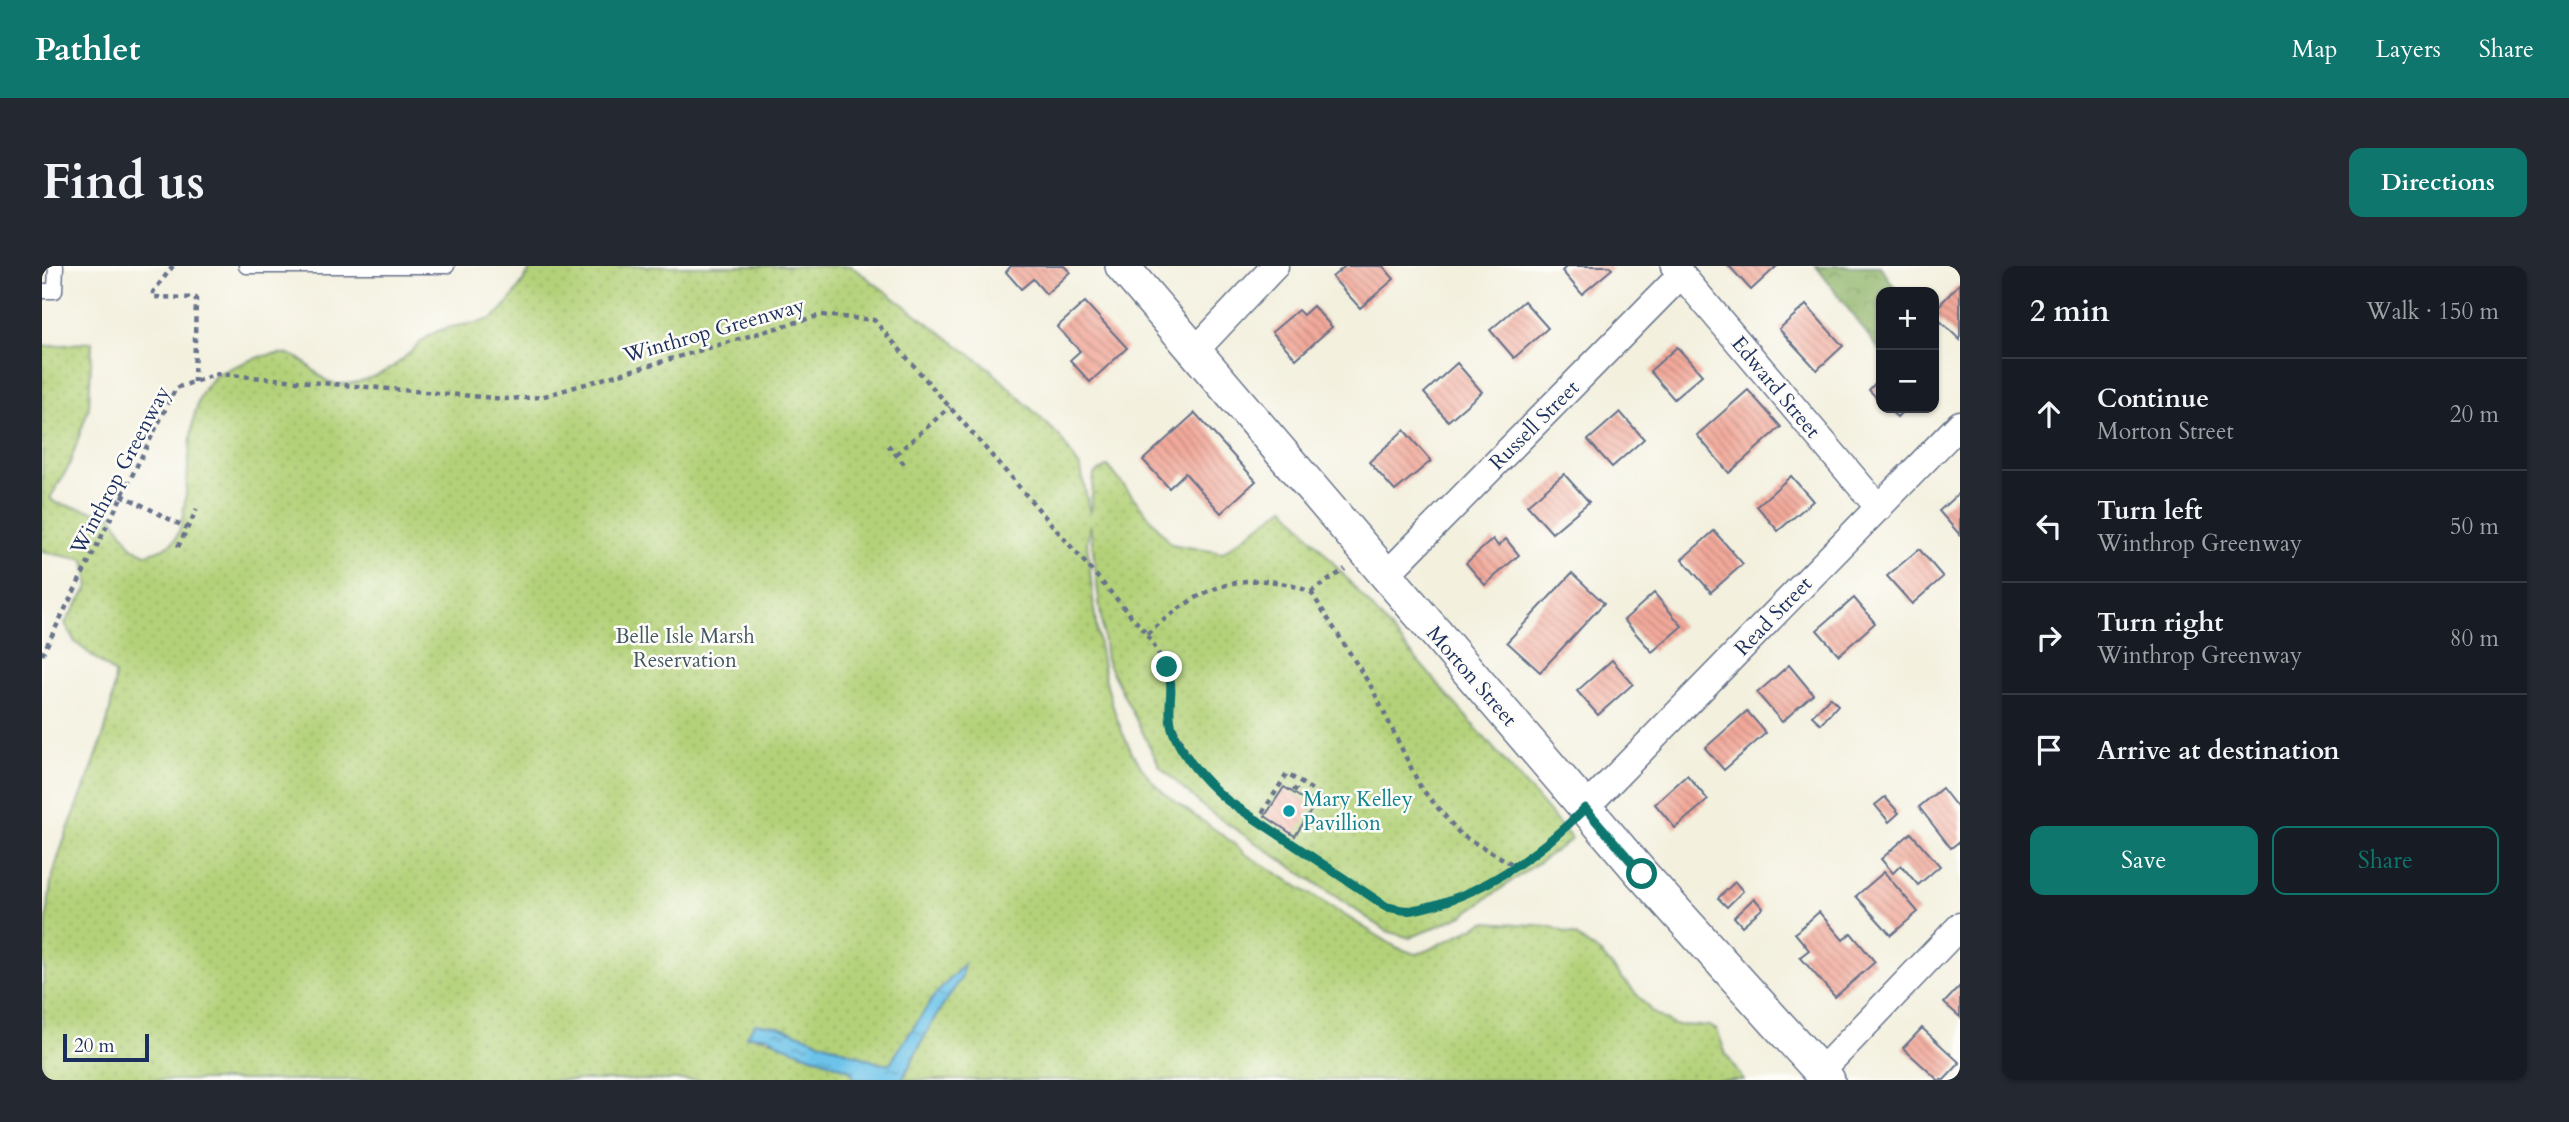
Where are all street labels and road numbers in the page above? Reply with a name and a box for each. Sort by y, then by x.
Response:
street label: Winthrop Greenway [619,291,808,371]
street label: Edward Street [1724,330,1827,445]
street label: Russell Street [1483,374,1586,477]
street label: Winthrop Greenway [63,381,177,561]
street label: Read Street [1728,570,1819,663]
street label: Morton Street [1420,620,1524,733]

